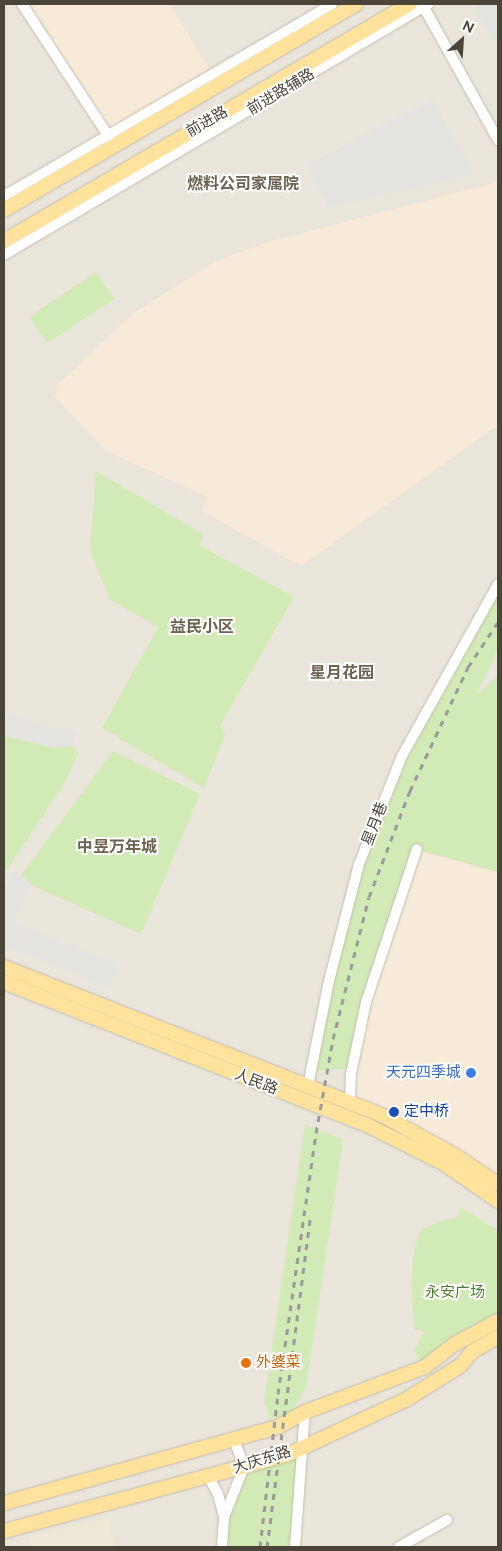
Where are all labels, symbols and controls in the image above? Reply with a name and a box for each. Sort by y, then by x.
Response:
north arrow [437,15,487,65]
text: N [460,17,477,36]
street label: 前进路辅路 [244,65,318,119]
street label: 前进路 [183,103,231,141]
district label: 燃料公司家属院 [187,174,299,194]
district label: 益民小区 [170,617,234,637]
district label: 星月花园 [310,663,374,683]
street label: 星月巷 [359,800,391,848]
district label: 中昱万年城 [77,837,157,857]
place label: 天元四季城 [386,1064,461,1082]
street label: 人民路 [232,1066,280,1098]
marker: 天元四季城 [465,1067,477,1079]
place label: 定中桥 [404,1103,449,1121]
marker: 定中桥 [388,1106,400,1118]
park label: 永安广场 [425,1284,485,1302]
place label: 外婆菜 [256,1354,301,1372]
marker: 外婆菜 [240,1357,252,1369]
street label: 大庆东路 [231,1443,293,1477]

